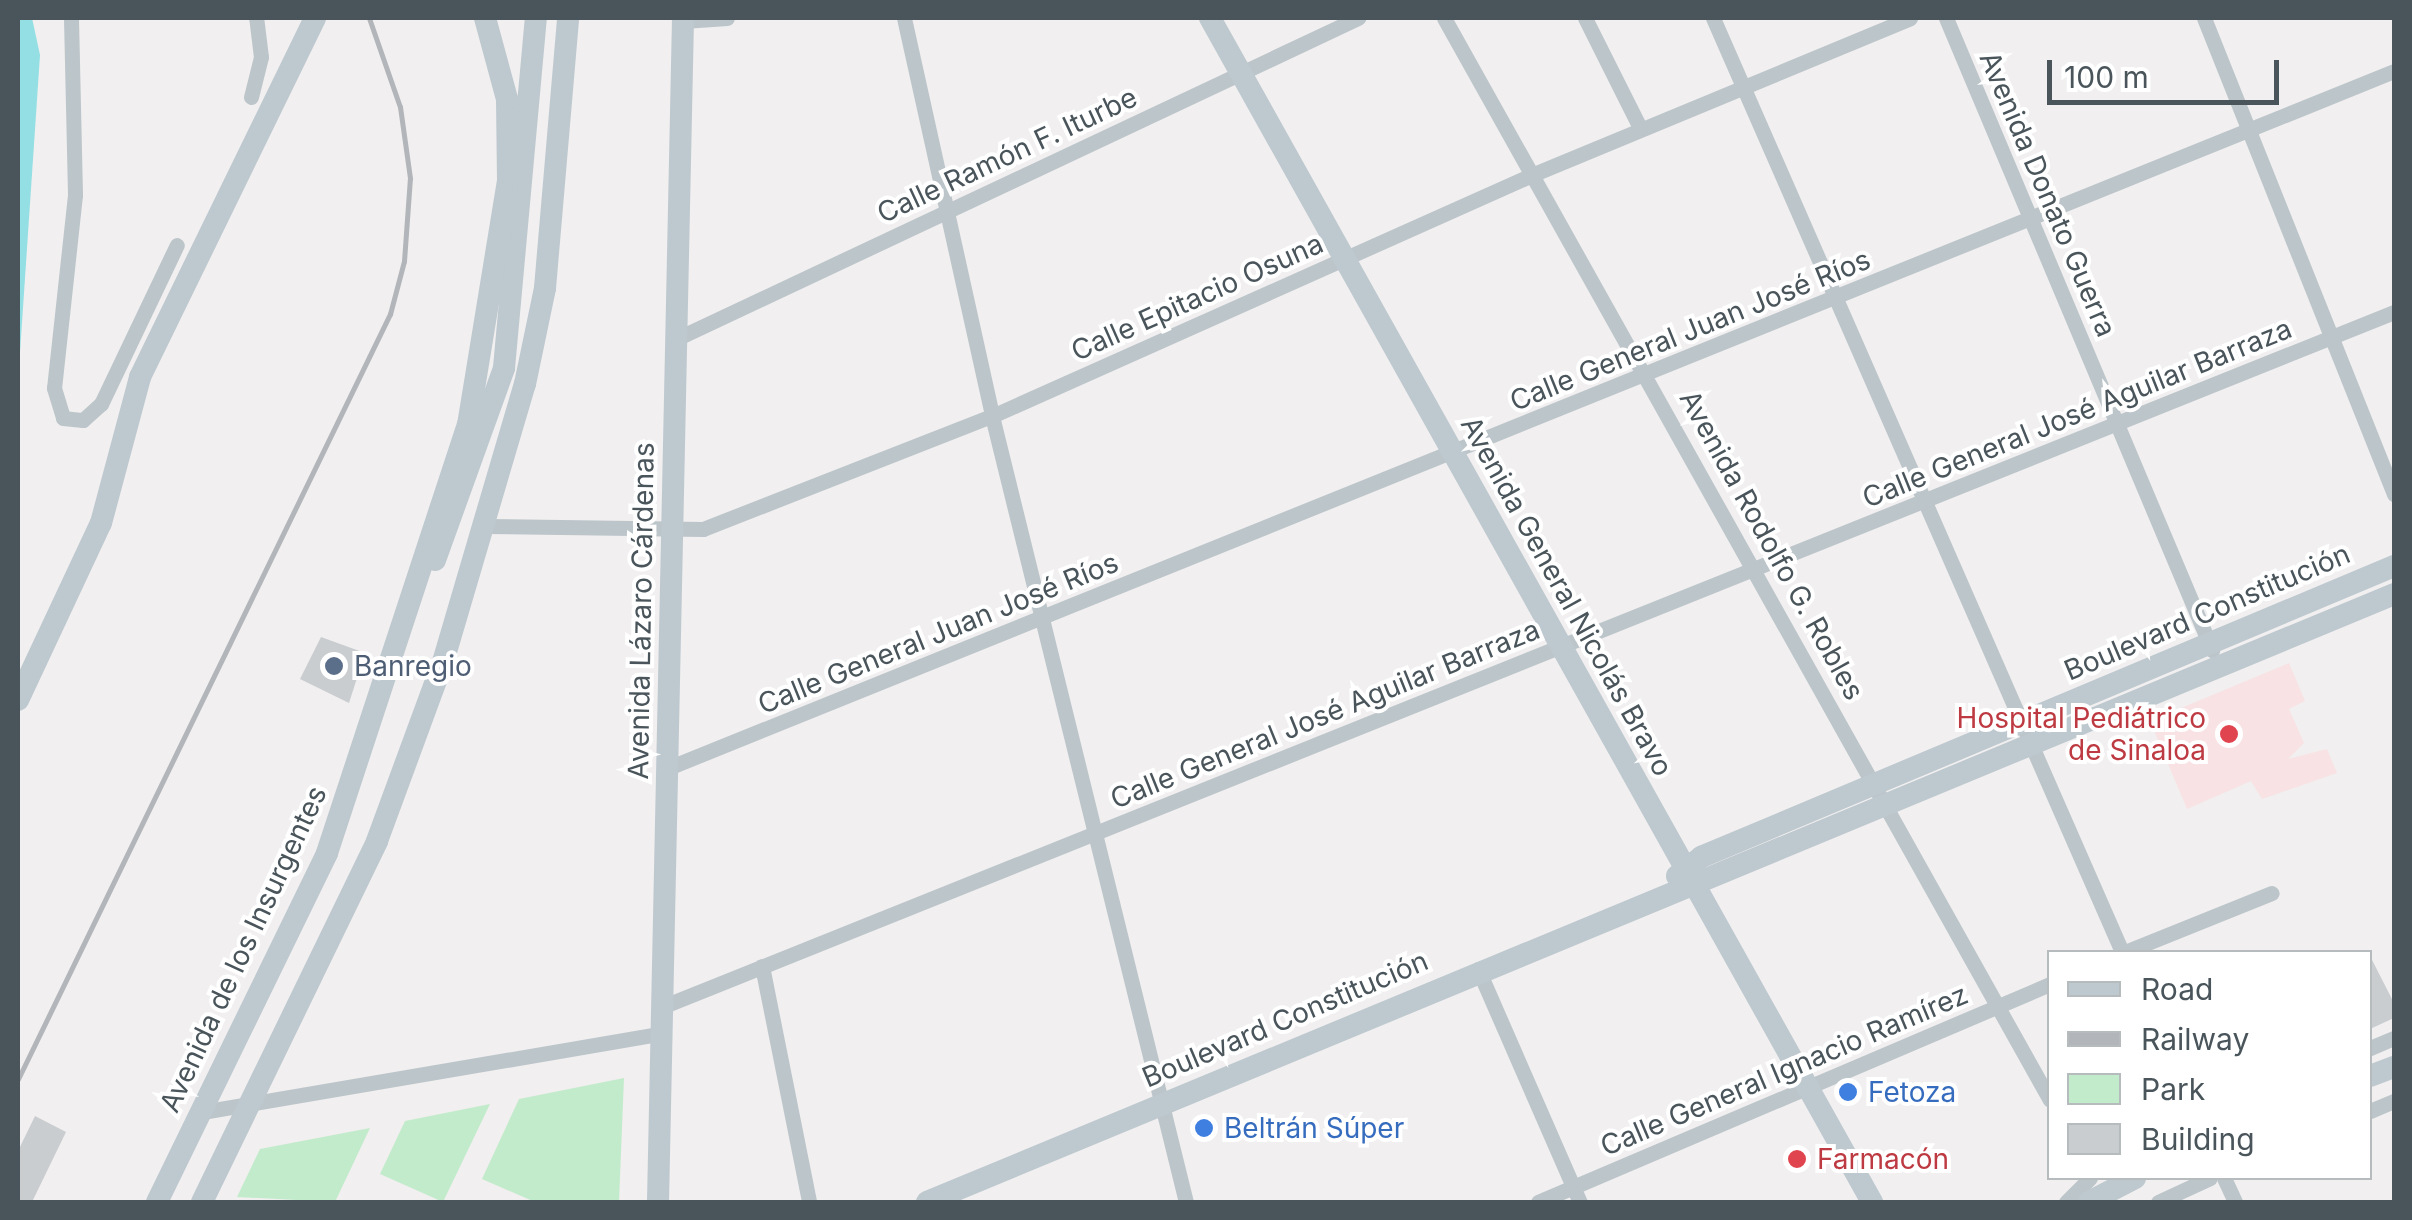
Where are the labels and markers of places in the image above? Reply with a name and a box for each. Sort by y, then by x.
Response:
place label: Banregio [354,649,472,683]
marker: Banregio [323,655,345,677]
place label: Hospital Pediátrico de Sinaloa [1957,701,2206,767]
marker: Hospital Pediátrico de Sinaloa [2216,721,2242,747]
place label: Fetoza [1868,1075,1956,1109]
marker: Fetoza [1837,1081,1859,1103]
place label: Beltrán Súper [1224,1111,1404,1145]
marker: Beltrán Súper [1193,1117,1215,1139]
place label: Farmacón [1817,1142,1949,1176]
marker: Farmacón [1786,1148,1808,1170]

